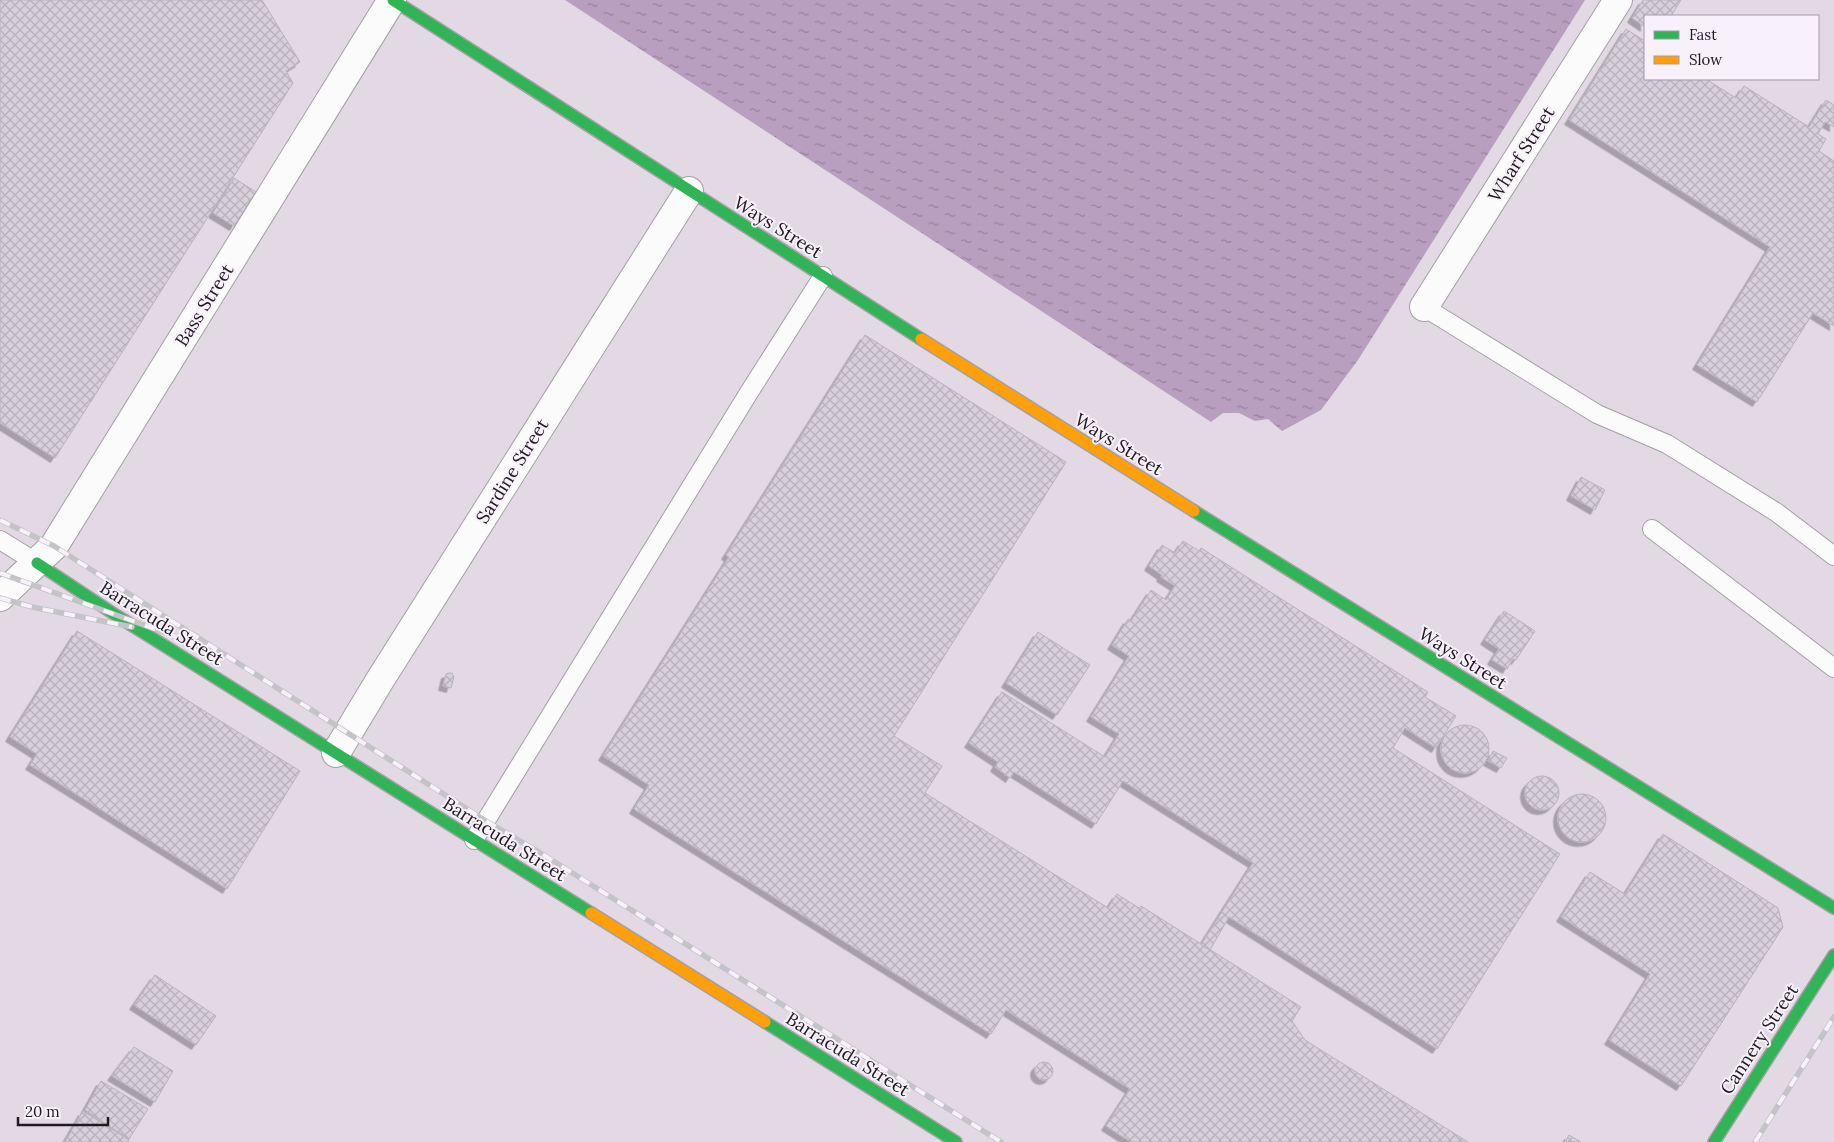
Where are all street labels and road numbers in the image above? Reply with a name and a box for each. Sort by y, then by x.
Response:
street label: Wharf Street [1483,102,1559,206]
street label: Ways Street [730,191,826,263]
street label: Bass Street [170,259,238,350]
street label: Ways Street [1071,408,1167,480]
street label: Sardine Street [471,414,553,528]
street label: Barracuda Street [96,576,228,670]
street label: Ways Street [1415,622,1511,694]
street label: Barracuda Street [439,792,571,886]
street label: Cannery Street [1715,980,1803,1098]
street label: Barracuda Street [782,1007,914,1101]

